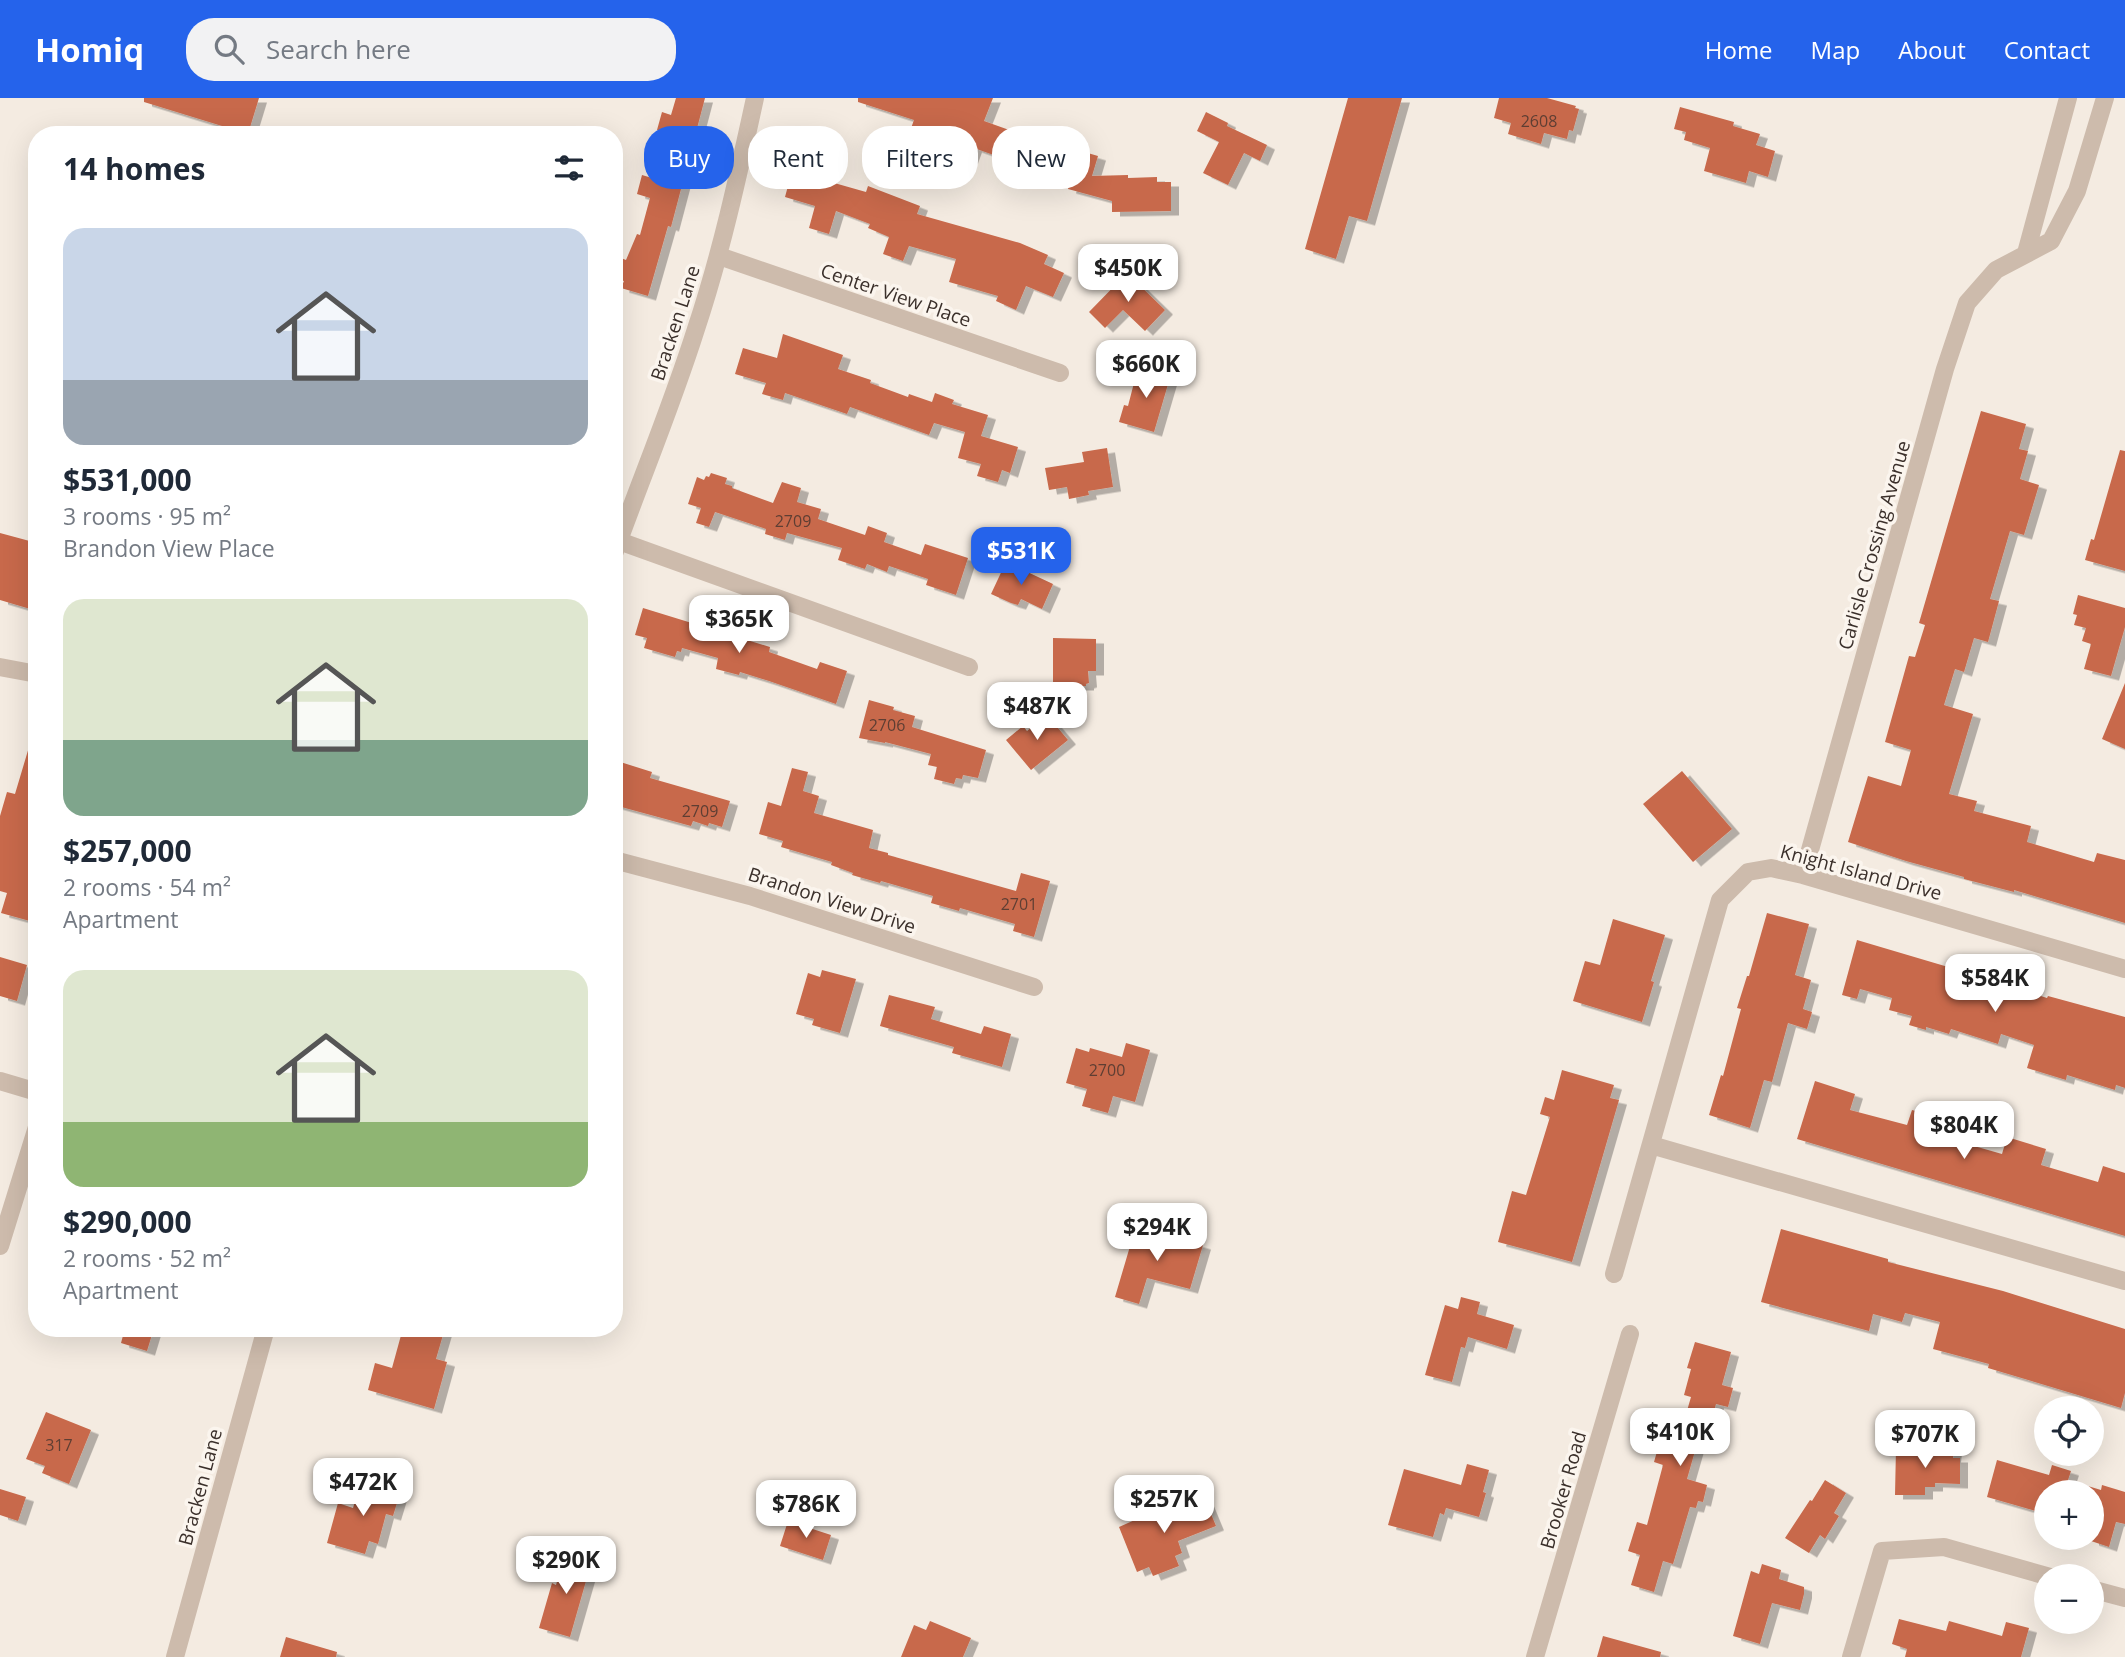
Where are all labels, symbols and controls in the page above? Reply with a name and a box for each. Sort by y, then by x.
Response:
search box [186,18,676,81]
text: Homiq [35,27,144,72]
icon: search [210,30,248,68]
text: Search here [266,31,411,67]
text: Home [1705,33,1773,66]
text: Map [1811,33,1860,66]
text: About [1898,33,1966,66]
text: Contact [2004,33,2090,66]
house number: 2608 [1521,110,1557,132]
chip: Buy [644,126,734,189]
chip: Rent [748,126,848,189]
chip: Filters [862,126,978,189]
chip: New [992,126,1090,189]
text: 14 homes [63,148,206,189]
icon: filters [550,149,588,187]
pin: $450K [1079,244,1177,304]
text: $450K [1094,251,1162,283]
street label: Center View Place [817,257,975,333]
street label: Bracken Lane [644,262,706,384]
icon: home [263,273,389,399]
pin: $660K [1097,341,1195,400]
text: $660K [1112,347,1180,379]
street label: Carlisle Crossing Avenue [1832,437,1916,653]
text: $531,000 [63,459,192,500]
text: 3 rooms · 95 m² [63,500,231,532]
house number: 2709 [775,510,811,532]
pin: $531K [972,528,1070,587]
text: Brandon View Place [63,532,275,564]
text: $531K [987,534,1055,566]
pin: $365K [690,596,788,655]
text: $365K [705,602,773,634]
icon: home [263,644,389,770]
pin: $487K [988,682,1086,742]
text: $487K [1003,689,1071,721]
house number: 2706 [869,714,905,736]
house number: 2709 [682,800,718,822]
text: $257,000 [63,830,192,871]
street label: Knight Island Drive [1777,838,1945,906]
street label: Brandon View Drive [745,861,919,939]
text: 2 rooms · 54 m² [63,871,231,903]
house number: 2701 [1001,893,1037,915]
text: Apartment [63,903,179,935]
pin: $584K [1946,954,2044,1014]
text: $584K [1961,961,2029,993]
icon: home [263,1015,389,1141]
house number: 2700 [1089,1059,1125,1081]
pin: $804K [1915,1102,2013,1161]
text: $804K [1930,1108,1998,1140]
text: $290,000 [63,1201,192,1242]
pin: $294K [1108,1204,1206,1263]
text: $294K [1123,1210,1191,1242]
text: 2 rooms · 52 m² [63,1242,231,1274]
text: Apartment [63,1274,179,1306]
map controls [2034,1396,2104,1634]
button: locate [2034,1396,2104,1466]
pin: $410K [1631,1408,1729,1468]
pin: $707K [1876,1410,1974,1470]
text: $410K [1646,1415,1714,1447]
text: $707K [1891,1417,1959,1449]
street label: Bracken Lane [172,1426,228,1548]
street label: Brooker Road [1534,1428,1592,1552]
house number: 317 [45,1434,73,1456]
pin: $472K [314,1458,412,1518]
text: $472K [329,1465,397,1497]
pin: $257K [1115,1476,1213,1535]
pin: $786K [757,1480,855,1540]
button: + [2034,1480,2104,1550]
text: $257K [1130,1482,1198,1514]
text: $786K [772,1487,840,1519]
pin: $290K [517,1536,615,1596]
text: $290K [532,1543,600,1575]
button: − [2034,1564,2104,1634]

